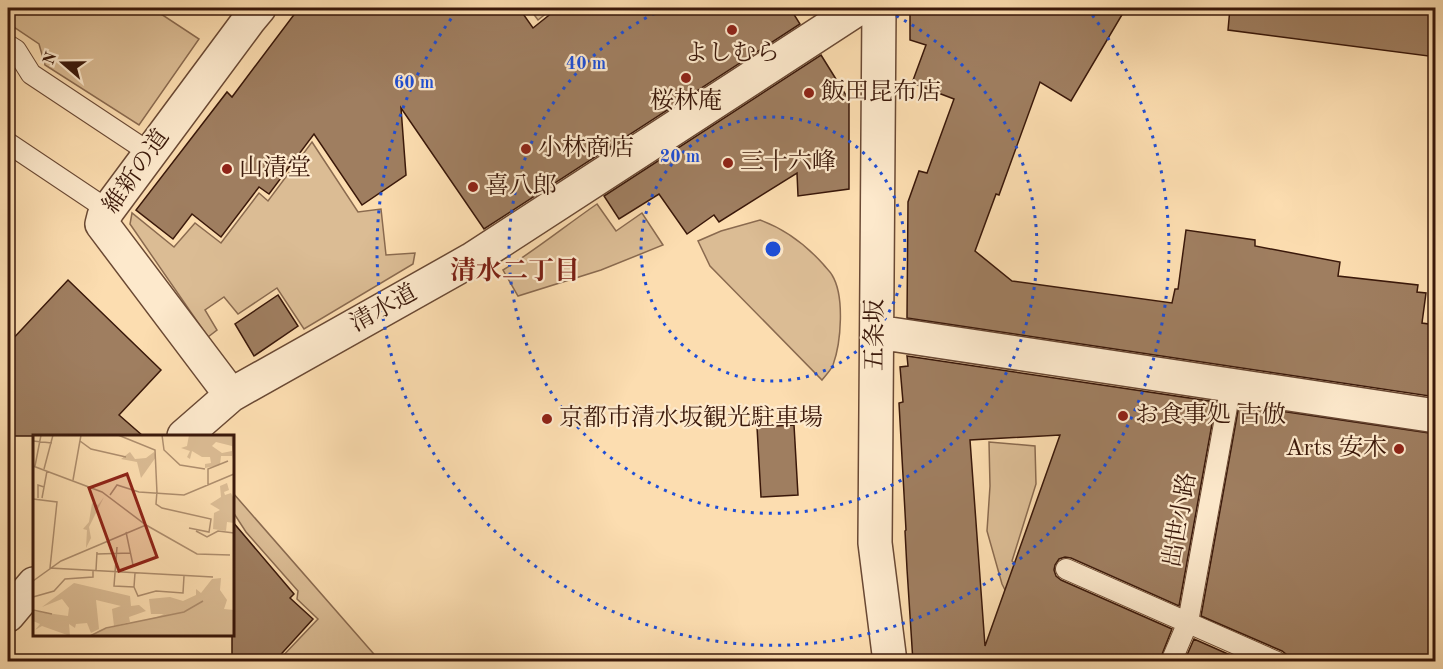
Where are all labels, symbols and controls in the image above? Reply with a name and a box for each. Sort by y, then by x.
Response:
marker: よしむら [725,23,739,37]
north arrow [33,33,93,93]
place label: よしむら [684,41,780,66]
text: N [41,49,61,67]
text: 40 m [566,55,606,73]
marker: 桜林庵 [679,71,693,85]
text: 60 m [394,74,434,92]
place label: 飯田昆布店 [821,78,941,105]
marker: 飯田昆布店 [802,86,816,100]
place label: 桜林庵 [650,87,722,114]
street label: 維新の道 [97,124,174,218]
place label: 小林商店 [538,134,634,161]
marker: 小林商店 [519,142,533,156]
text: 20 m [660,148,700,166]
place label: 三十六峰 [740,148,836,175]
place label: 山清堂 [239,154,311,181]
marker: 三十六峰 [721,156,735,170]
marker: 山清堂 [220,162,234,176]
place label: 喜八郎 [485,172,557,199]
marker: 喜八郎 [466,180,480,194]
centre of rings [763,239,783,259]
district label: 清水二丁目 [450,256,580,285]
street label: 清水道 [345,278,421,337]
street label: 五条坂 [861,299,888,371]
place label: お食事処 古倣 [1135,401,1286,428]
place label: 京都市清水坂観光駐車場 [559,404,823,431]
marker: お食事処 古倣 [1116,409,1130,423]
marker: 京都市清水坂観光駐車場 [540,412,554,426]
place label: Arts 安木 [1285,434,1387,461]
inset map [33,435,234,636]
marker: Arts 安木 [1392,442,1406,456]
street label: 出世小路 [1158,470,1201,569]

